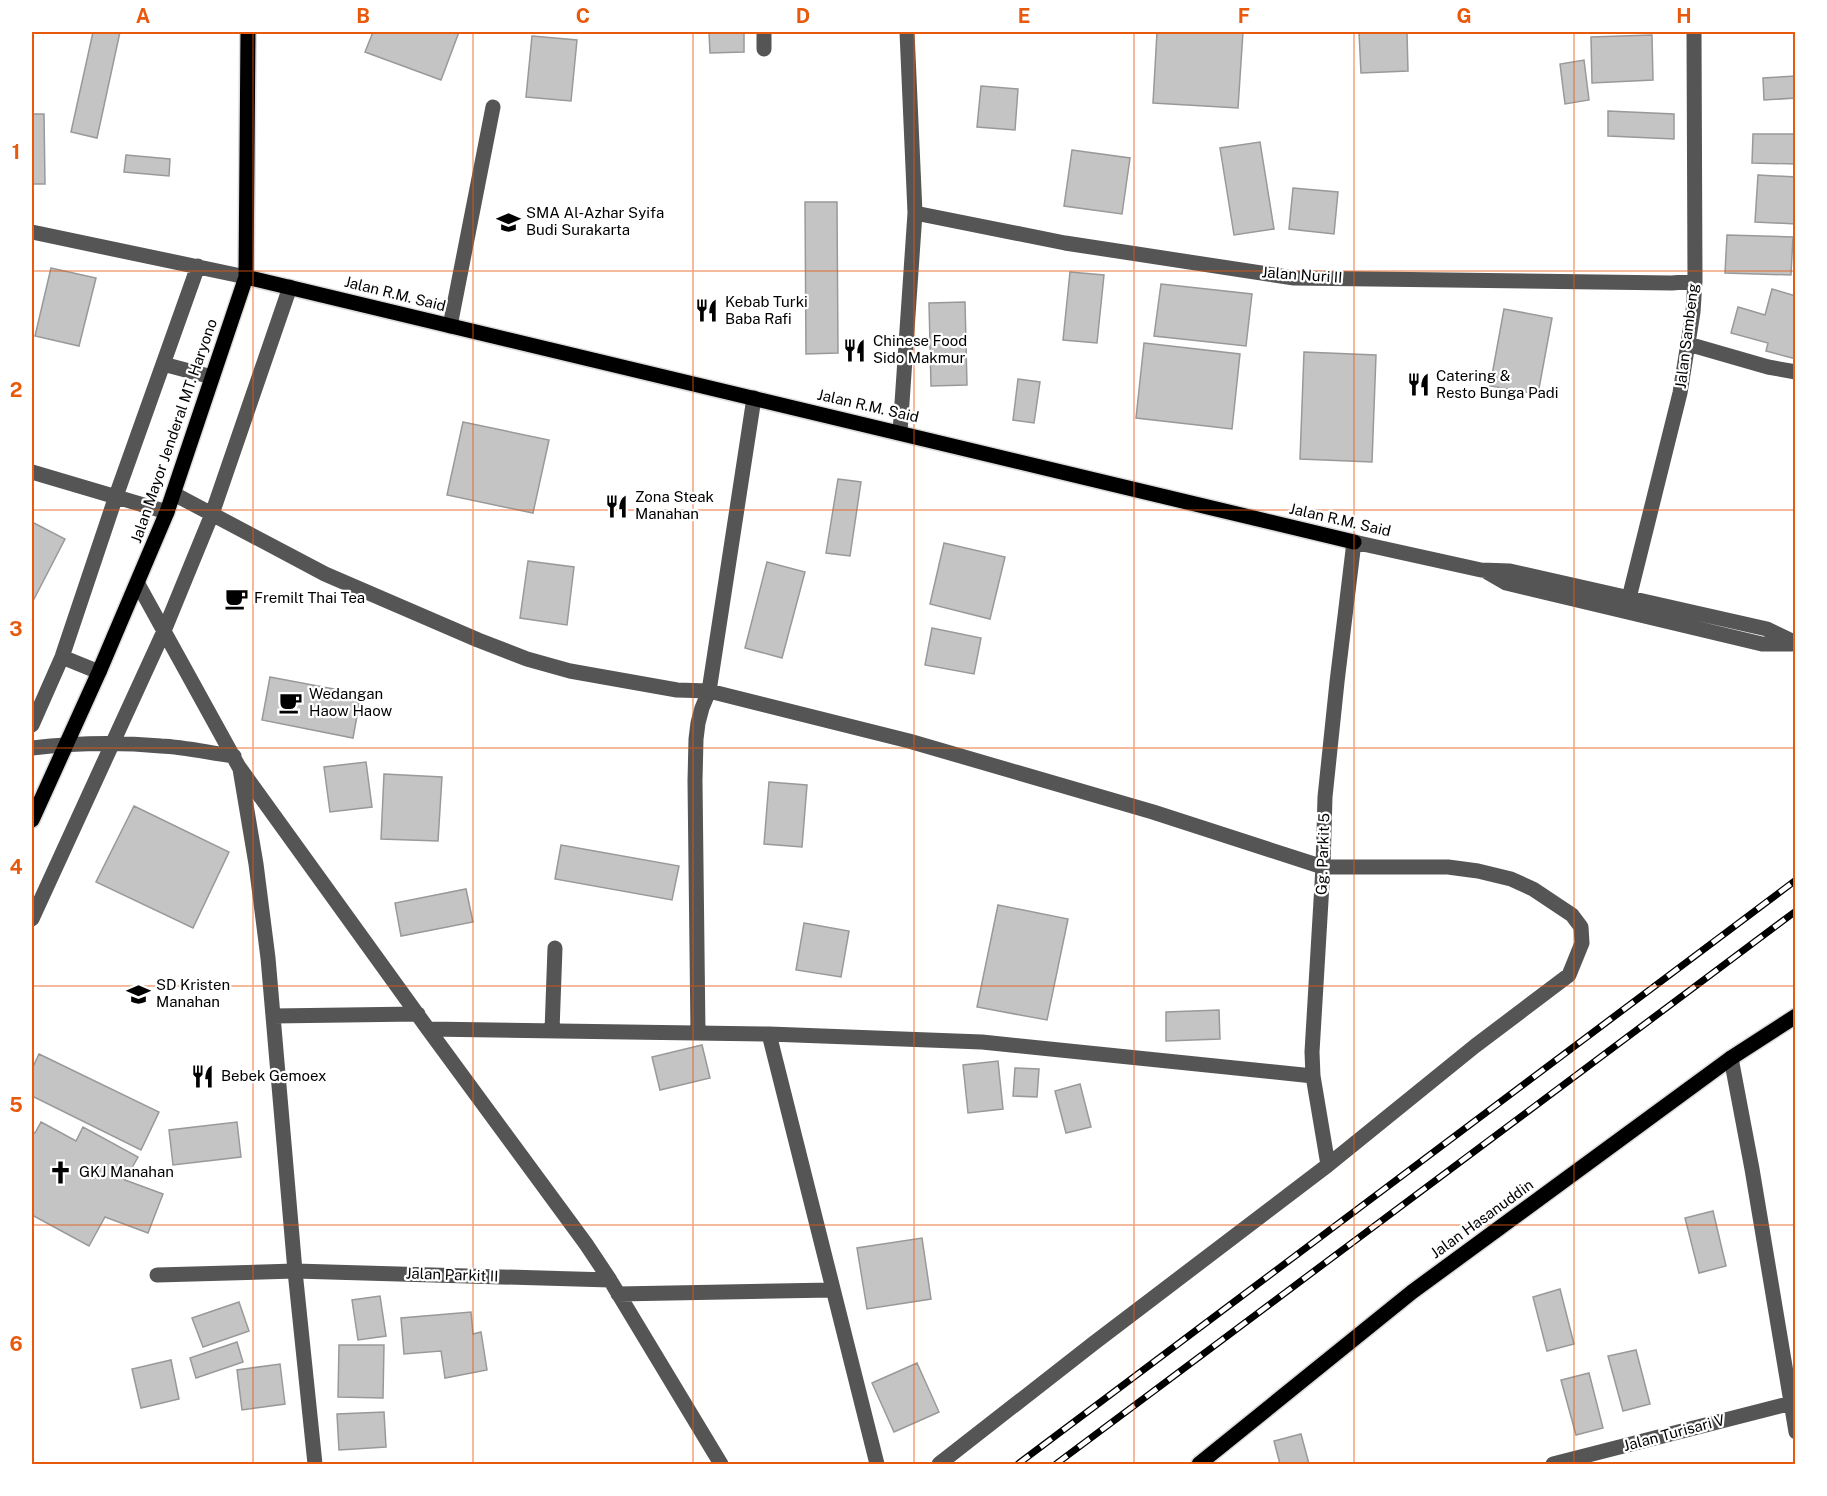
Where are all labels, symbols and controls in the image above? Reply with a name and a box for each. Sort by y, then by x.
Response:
text: A [136,4,150,28]
text: B [356,4,370,28]
text: C [576,4,590,28]
text: D [796,4,810,28]
text: E [1018,4,1030,28]
text: F [1238,4,1250,28]
text: G [1456,4,1472,28]
text: H [1676,4,1692,28]
text: 1 [12,140,20,164]
place label: SMA Al-Azhar Syifa Budi Surakarta [526,204,664,238]
school or university icon: SMA Al-Azhar Syifa Budi Surakarta [495,209,521,235]
street label: Jalan Nuri II [1261,263,1343,286]
street label: Jalan R.M. Said [343,273,448,314]
street label: Jalan Sambeng [1672,282,1701,390]
place label: Kebab Turki Baba Rafi [725,293,808,327]
restaurant icon: Kebab Turki Baba Rafi [694,298,720,324]
street label: Jalan Mayor Jenderal MT. Haryono [127,316,220,545]
place label: Chinese Food Sido Makmur [873,332,967,366]
restaurant icon: Chinese Food Sido Makmur [842,337,868,363]
place label: Catering & Resto Bunga Padi [1436,367,1558,401]
restaurant icon: Catering & Resto Bunga Padi [1405,372,1431,398]
text: 2 [10,378,22,402]
street label: Jalan R.M. Said [816,386,921,425]
place label: Zona Steak Manahan [635,488,714,522]
restaurant icon: Zona Steak Manahan [604,493,630,519]
street label: Jalan R.M. Said [1288,500,1393,539]
cafe icon: Fremilt Thai Tea [223,585,249,611]
place label: Fremilt Thai Tea [254,589,365,606]
text: 3 [9,617,23,641]
place label: Wedangan Haow Haow [309,685,393,719]
cafe icon: Wedangan Haow Haow [278,690,304,716]
street label: Gg. Parkit 5 [1313,813,1332,895]
text: 4 [9,855,23,879]
place label: SD Kristen Manahan [156,976,230,1010]
school or university icon: SD Kristen Manahan [125,981,151,1007]
restaurant icon: Bebek Gemoex [190,1063,216,1089]
place label: Bebek Gemoex [221,1067,327,1084]
text: 5 [9,1093,23,1117]
church icon: GKJ Manahan [48,1159,74,1185]
place label: GKJ Manahan [79,1163,174,1180]
street label: Jalan Hasanuddin [1427,1176,1536,1262]
street label: Jalan Parkit II [405,1264,499,1285]
text: 6 [9,1332,23,1356]
street label: Jalan Turisari V [1621,1411,1727,1454]

